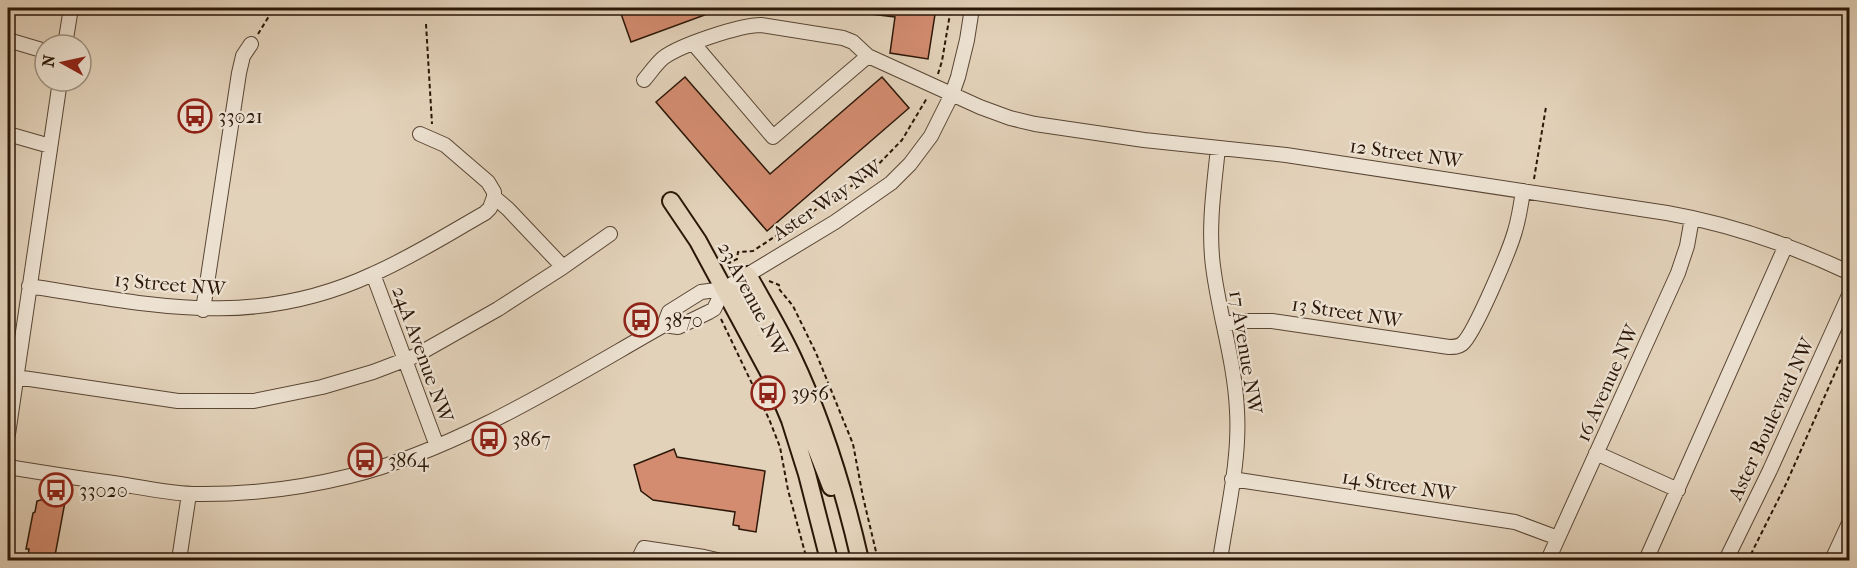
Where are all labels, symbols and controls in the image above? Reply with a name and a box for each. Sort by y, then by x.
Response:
north arrow [33,33,93,93]
text: N [38,53,59,68]
bus stop icon: 33021 [177,98,213,134]
place label: 33021 [218,105,263,128]
street label: 12 Street NW [1348,134,1465,173]
street label: Aster Way NW [767,155,888,246]
street label: 23 Avenue NW [713,238,793,362]
street label: 13 Street NW [113,268,228,301]
street label: 24A Avenue NW [387,283,458,427]
street label: 17 Avenue NW [1224,289,1267,417]
street label: 13 Street NW [1290,292,1405,333]
bus stop icon: 3870 [623,302,659,338]
place label: 3870 [664,309,703,332]
street label: 16 Avenue NW [1571,320,1644,445]
street label: Aster Boulevard NW [1723,333,1820,505]
bus stop icon: 3956 [750,375,786,411]
place label: 3956 [791,382,829,405]
bus stop icon: 3867 [471,421,507,457]
place label: 3867 [512,428,551,451]
bus stop icon: 3864 [347,442,383,478]
place label: 3864 [388,449,430,472]
street label: 14 Street NW [1340,465,1459,506]
bus stop icon: 33020 [38,472,74,508]
place label: 33020 [79,479,128,502]

